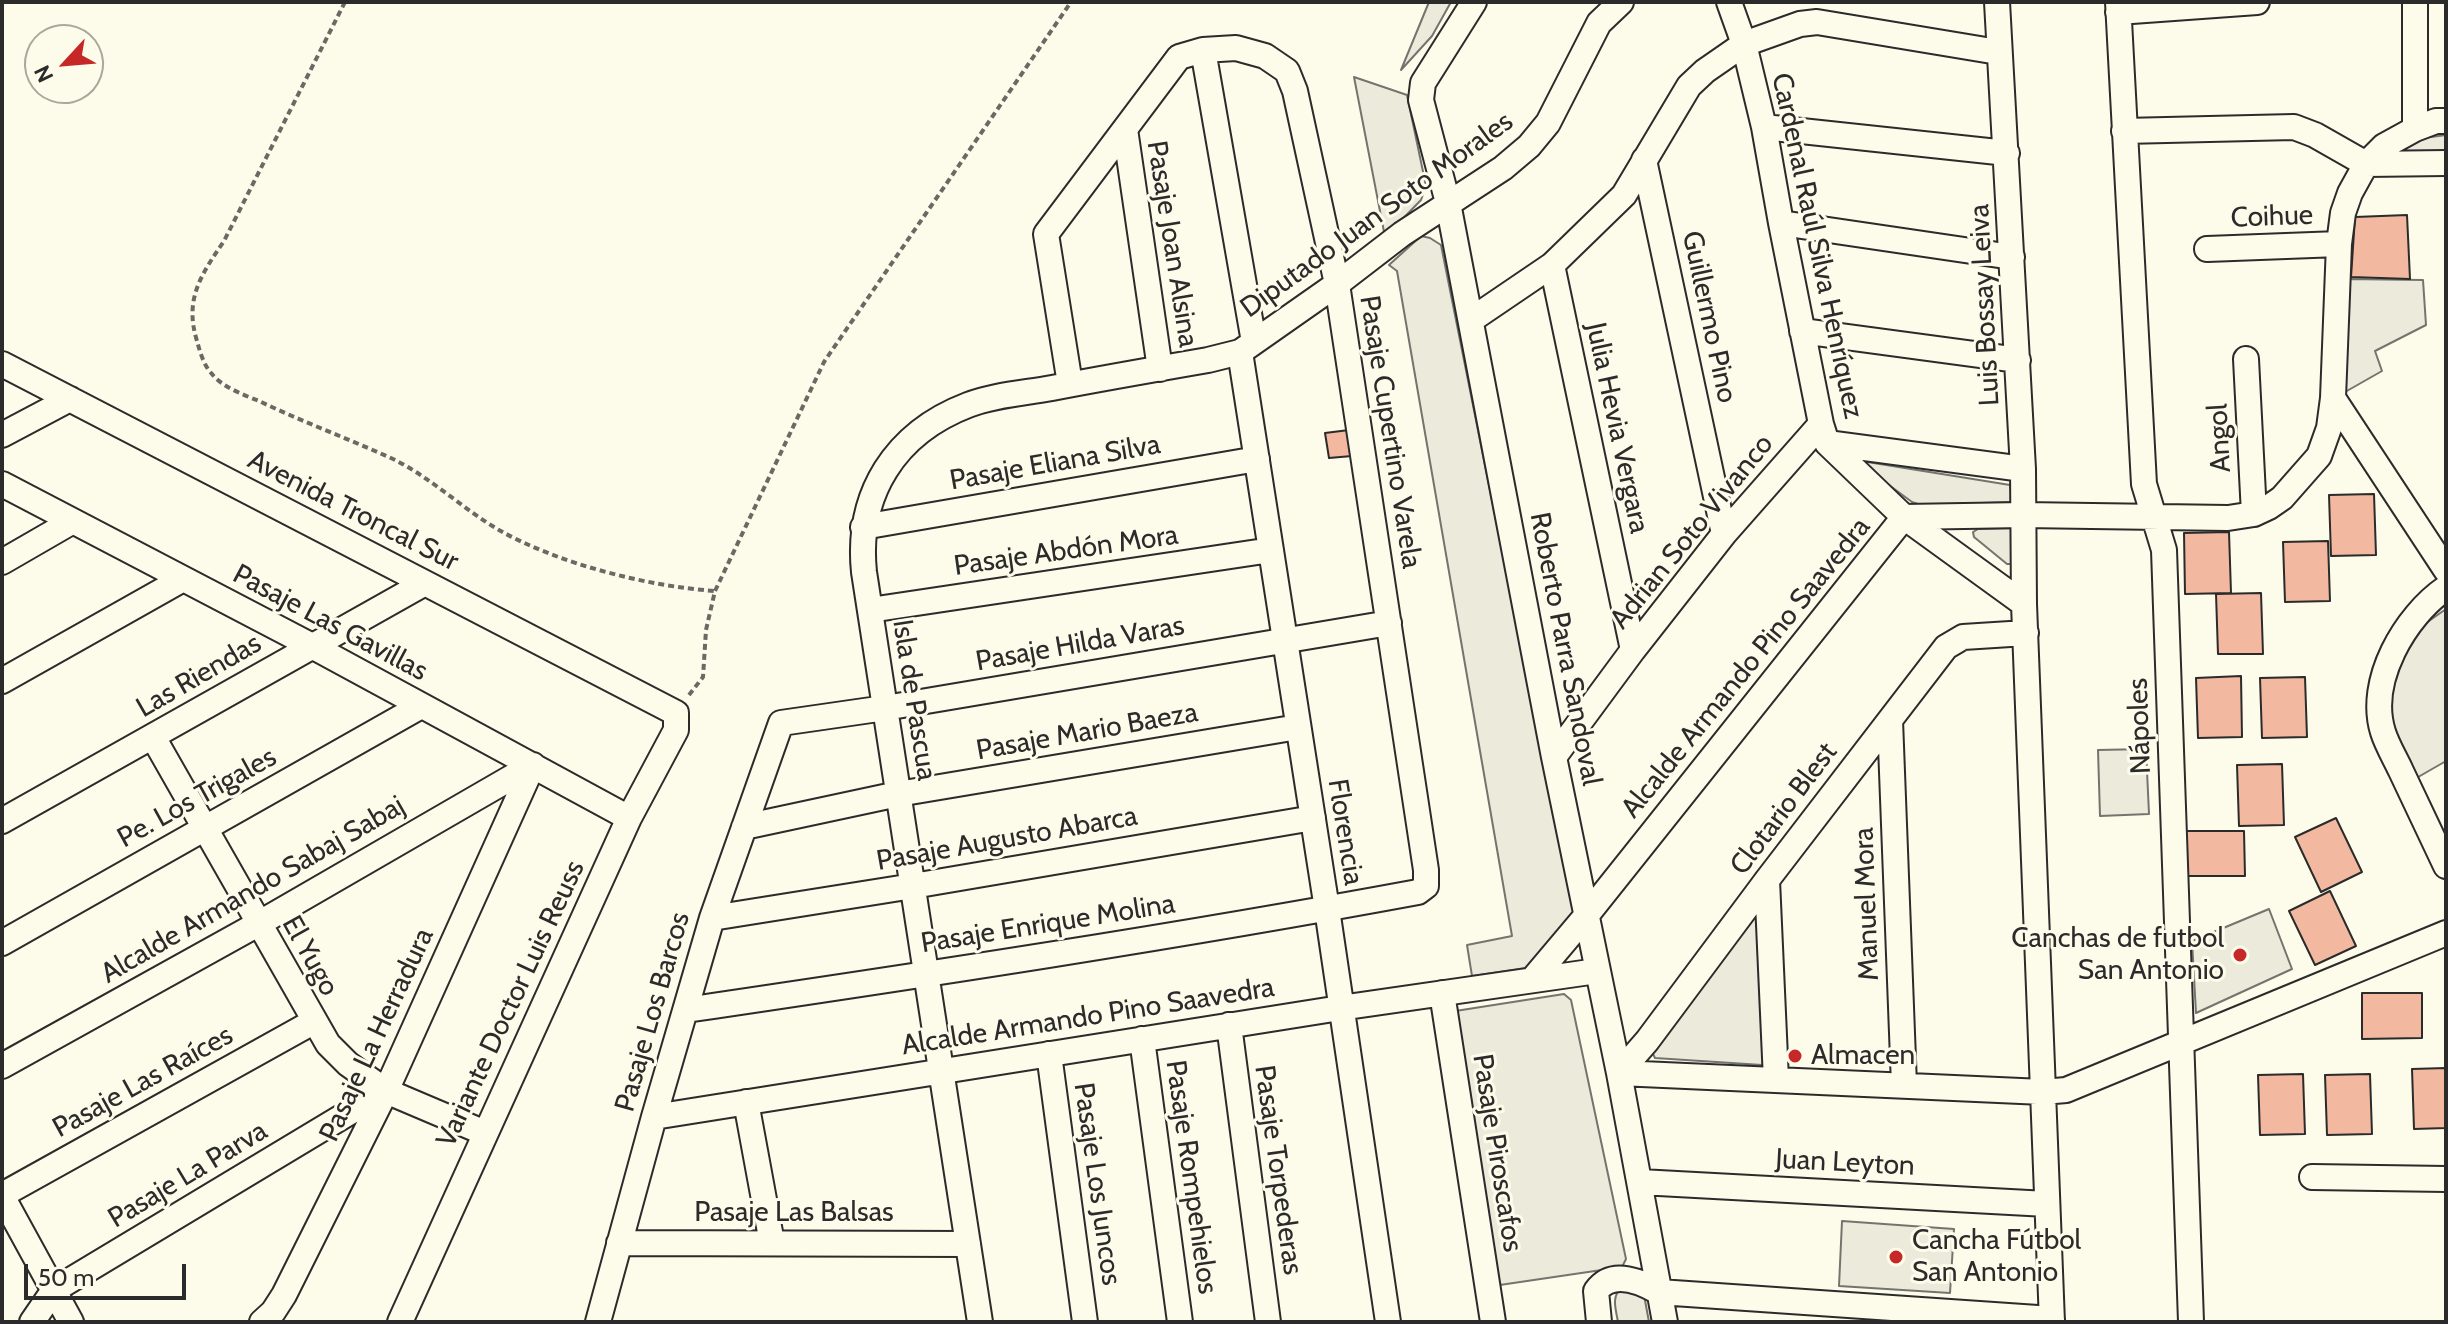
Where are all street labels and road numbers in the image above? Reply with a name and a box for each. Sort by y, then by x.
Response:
street label: Cardenal Raúl Silva Henríquez [1764,70,1870,422]
street label: Diputado Juan Soto Morales [1234,105,1520,325]
street label: Pasaje Joan Alsina [1139,138,1205,350]
street label: Coihue [2230,199,2314,235]
street label: Luis Bossay Leiva [1963,203,2007,407]
street label: Guillermo Pino [1674,228,1744,406]
street label: Pasaje Cupertino Varela [1352,293,1428,571]
street label: Julia Hevia Vergara [1578,319,1656,537]
street label: Angol [2201,403,2239,473]
street label: Pasaje Eliana Silva [947,428,1163,498]
street label: Adrian Soto Vivanco [1603,428,1781,636]
street label: Avenida Troncal Sur [242,443,464,579]
street label: Roberto Parra Sandoval [1522,510,1608,788]
street label: Alcalde Armando Pino Saavedra [1614,511,1878,825]
street label: Pasaje Abdón Mora [952,519,1180,583]
street label: Pasaje Las Gavillas [227,558,433,688]
street label: Pasaje Hilda Varas [973,609,1187,679]
street label: Isla de Pascua [885,617,943,783]
street label: Las Riendas [131,627,267,725]
street label: Nápoles [2122,677,2158,775]
street label: Pasaje Mario Baeza [974,696,1200,768]
street label: Clotario Blest [1723,736,1845,882]
street label: Pe. Los Trigales [112,741,282,855]
street label: Florencia [1320,776,1370,888]
street label: Alcalde Armando Sabaj Sabaj [95,789,411,991]
street label: Pasaje Augusto Abarca [874,800,1140,878]
street label: Manuel Mora [1848,827,1886,981]
street label: Variante Doctor Luis Reuss [430,855,592,1153]
street label: Pasaje Enrique Molina [919,887,1177,961]
street label: Pasaje Los Barcos [608,908,698,1116]
street label: El Yugo [274,910,346,1002]
street label: Pasaje La Herradura [313,923,441,1147]
street label: Alcalde Armando Pino Saavedra [899,971,1277,1063]
street label: Pasaje Las Raíces [47,1019,239,1145]
street label: Pasaje Piroscafos [1465,1052,1529,1254]
street label: Pasaje Rompehielos [1158,1058,1224,1296]
street label: Pasaje Torpederas [1247,1063,1309,1277]
street label: Pasaje Los Juncos [1066,1080,1128,1288]
street label: Pasaje La Parva [102,1114,274,1236]
street label: Juan Leyton [1775,1143,1915,1183]
street label: Pasaje Las Balsas [694,1196,894,1230]

